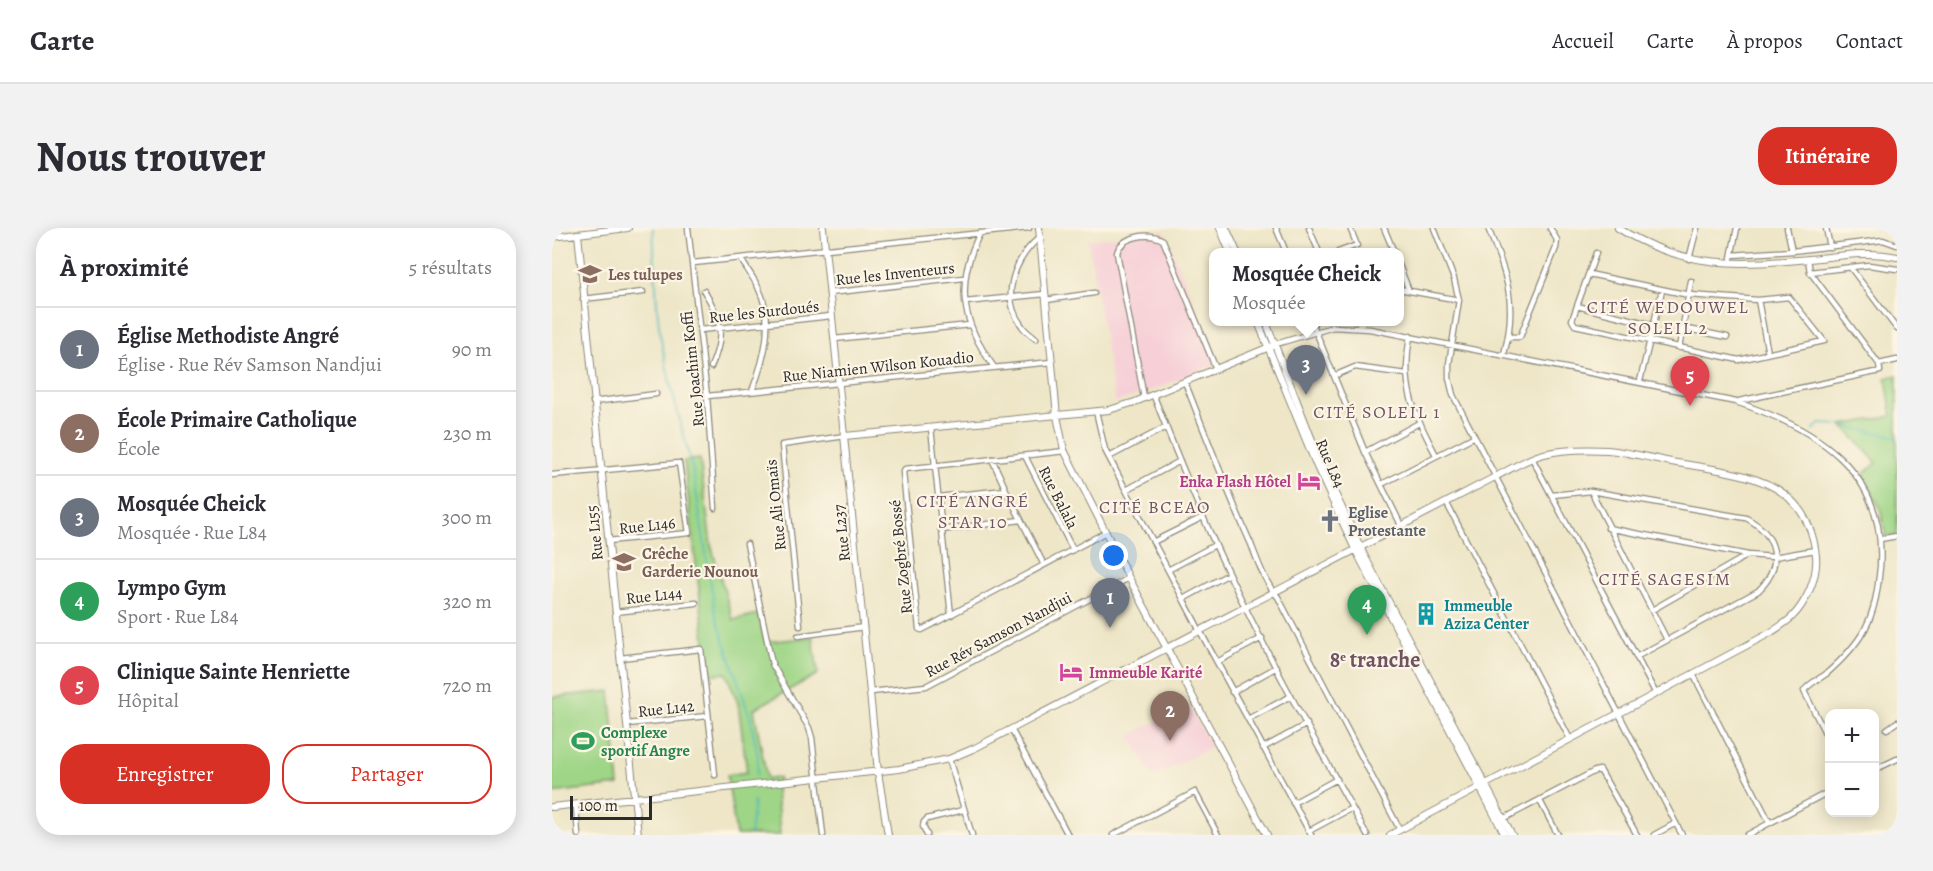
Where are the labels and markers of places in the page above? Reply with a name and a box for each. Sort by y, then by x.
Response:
school or university icon: Les tulupes [577,261,603,287]
place label: Les tulupes [608,264,683,286]
pin: 3 [1286,346,1326,395]
pin: 5 [1670,356,1710,406]
hotel icon: Enka Flash Hôtel [1296,468,1322,494]
place label: Enka Flash Hôtel [1179,471,1292,493]
place label: Eglise Protestante [1348,502,1426,542]
church icon: Eglise Protestante [1317,508,1343,534]
place label: Crêche Garderie Nounou [642,543,758,583]
school or university icon: Crêche Garderie Nounou [611,549,637,575]
pin: 1 [1090,578,1130,628]
pin: 4 [1348,586,1386,635]
place label: Immeuble Aziza Center [1443,595,1530,635]
building icon: Immeuble Aziza Center [1413,601,1439,627]
hotel icon: Immeuble Karité [1058,659,1084,685]
place label: Immeuble Karité [1089,662,1202,684]
pin: 2 [1150,692,1190,741]
place label: Complexe sportif Angre [601,722,690,762]
sports icon: Complexe sportif Angre [570,728,596,754]

